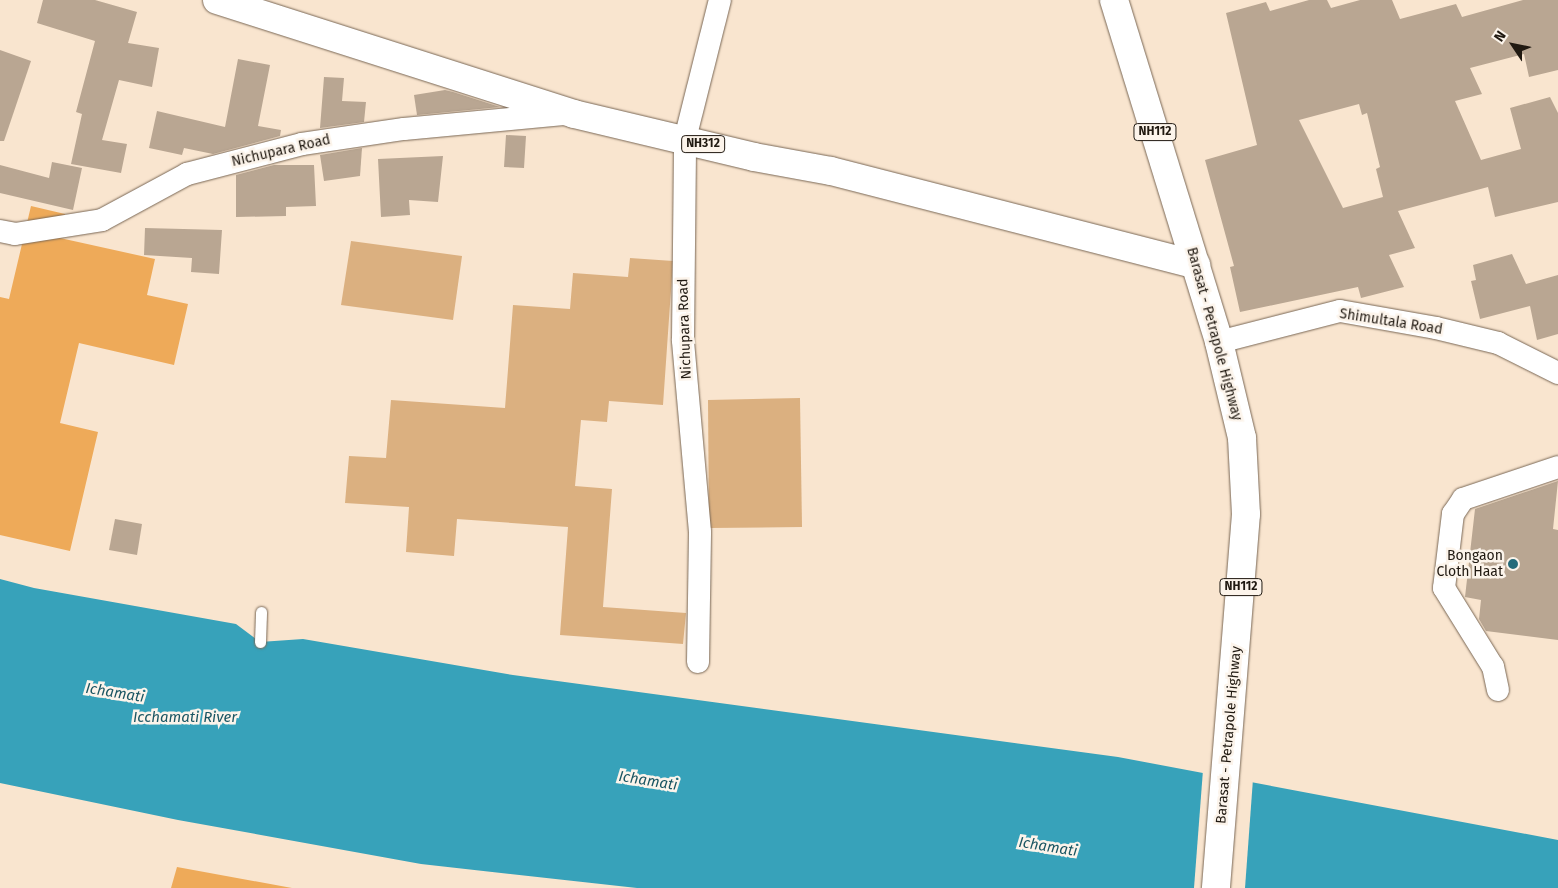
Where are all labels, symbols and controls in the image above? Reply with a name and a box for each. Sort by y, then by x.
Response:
north arrow [1488,20,1538,70]
text: N [1490,28,1510,45]
road number: NH112 [1132,122,1178,142]
street label: Nichupara Road [230,131,332,171]
road number: NH312 [680,134,726,154]
street label: Barasat - Petrapole Highway [1183,246,1245,422]
street label: Nichupara Road [675,278,695,380]
street label: Shimultala Road [1338,306,1444,338]
place label: Bongaon Cloth Haat [1436,548,1503,580]
marker: Bongaon Cloth Haat [1507,558,1519,570]
road number: NH112 [1218,578,1264,596]
street label: Barasat - Petrapole Highway [1213,645,1245,825]
water label: Ichamati [84,679,146,707]
water label: Icchamati River [133,709,237,727]
water label: Ichamati [617,767,679,795]
water label: Ichamati [1017,833,1079,861]

